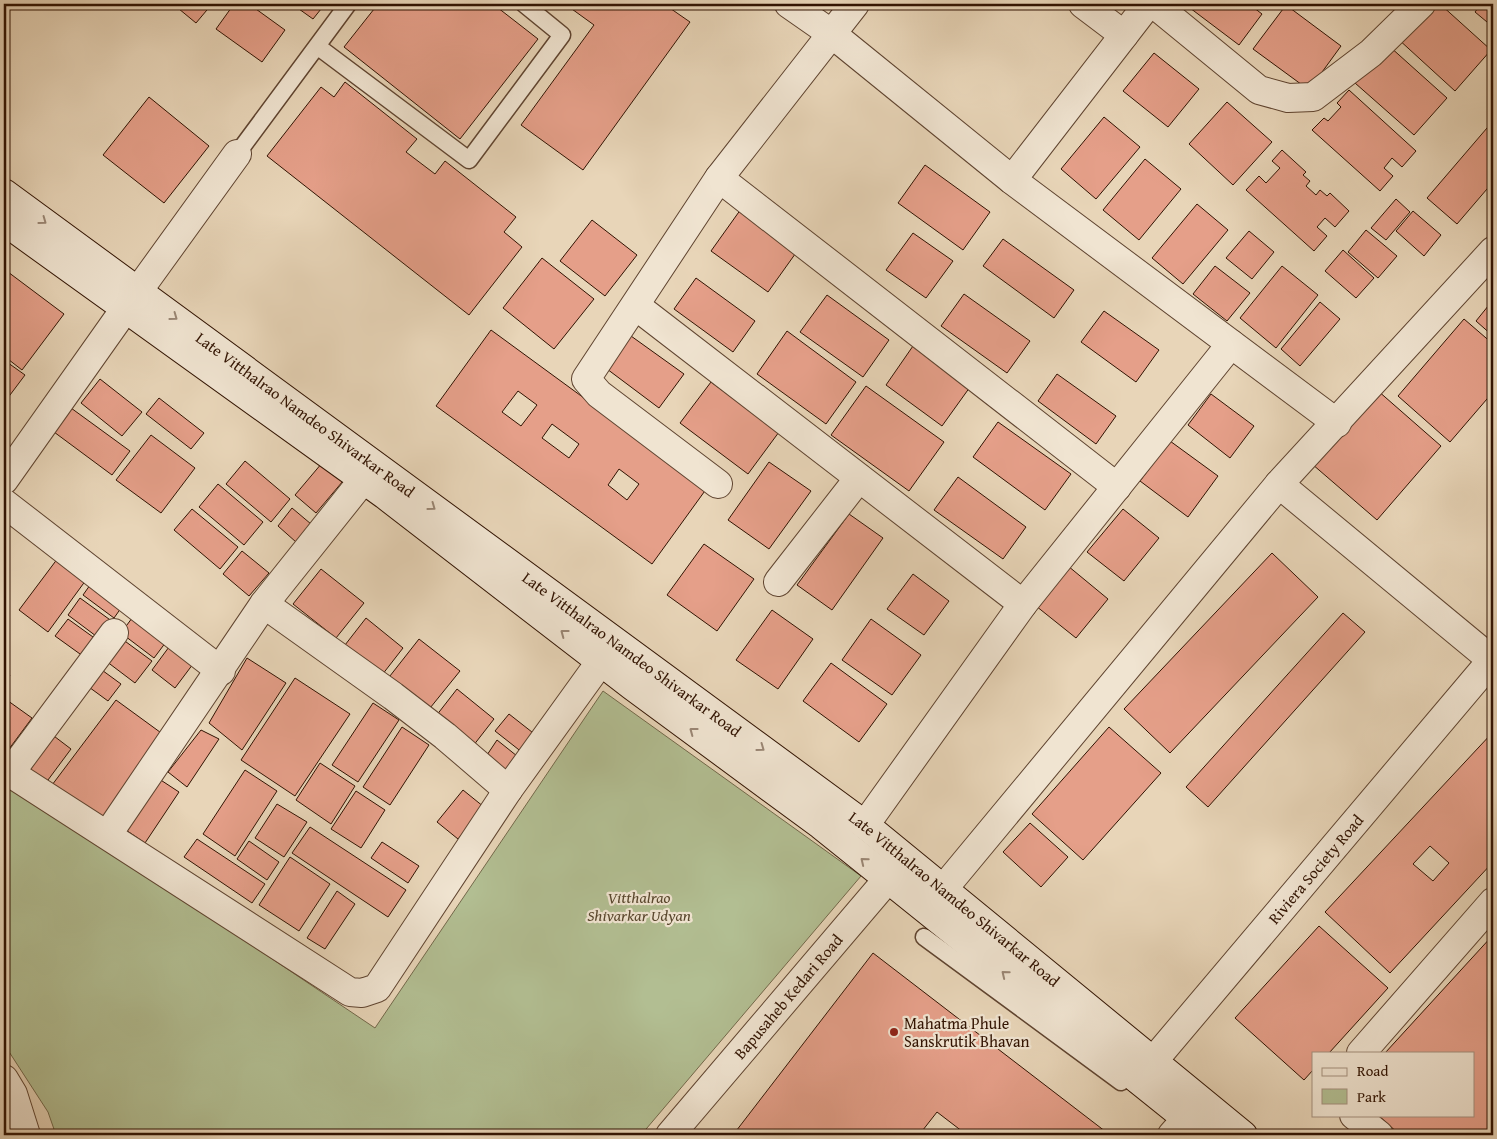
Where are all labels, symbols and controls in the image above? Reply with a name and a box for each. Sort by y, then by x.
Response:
one-way arrow [37,216,46,224]
one-way arrow [168,311,178,320]
street label: Late Vitthalrao Namdeo Shivarkar Road [191,326,420,503]
one-way arrow [426,501,435,509]
street label: Late Vitthalrao Namdeo Shivarkar Road [518,565,747,743]
one-way arrow [561,630,570,638]
one-way arrow [690,728,699,736]
one-way arrow [755,742,765,751]
street label: Late Vitthalrao Namdeo Shivarkar Road [844,805,1066,993]
street label: Riviera Society Road [1262,809,1369,929]
one-way arrow [861,857,870,866]
park label: Vitthalrao Shivarkar Udyan [587,885,691,927]
street label: Bapusaheb Kedari Road [728,928,848,1064]
one-way arrow [1001,970,1010,979]
place label: Mahatma Phule Sanskrutik Bhavan [904,1011,1029,1053]
marker: Mahatma Phule Sanskrutik Bhavan [888,1026,900,1038]
legend [1312,1052,1474,1116]
text: Road [1357,1060,1388,1081]
text: Park [1357,1086,1386,1107]

